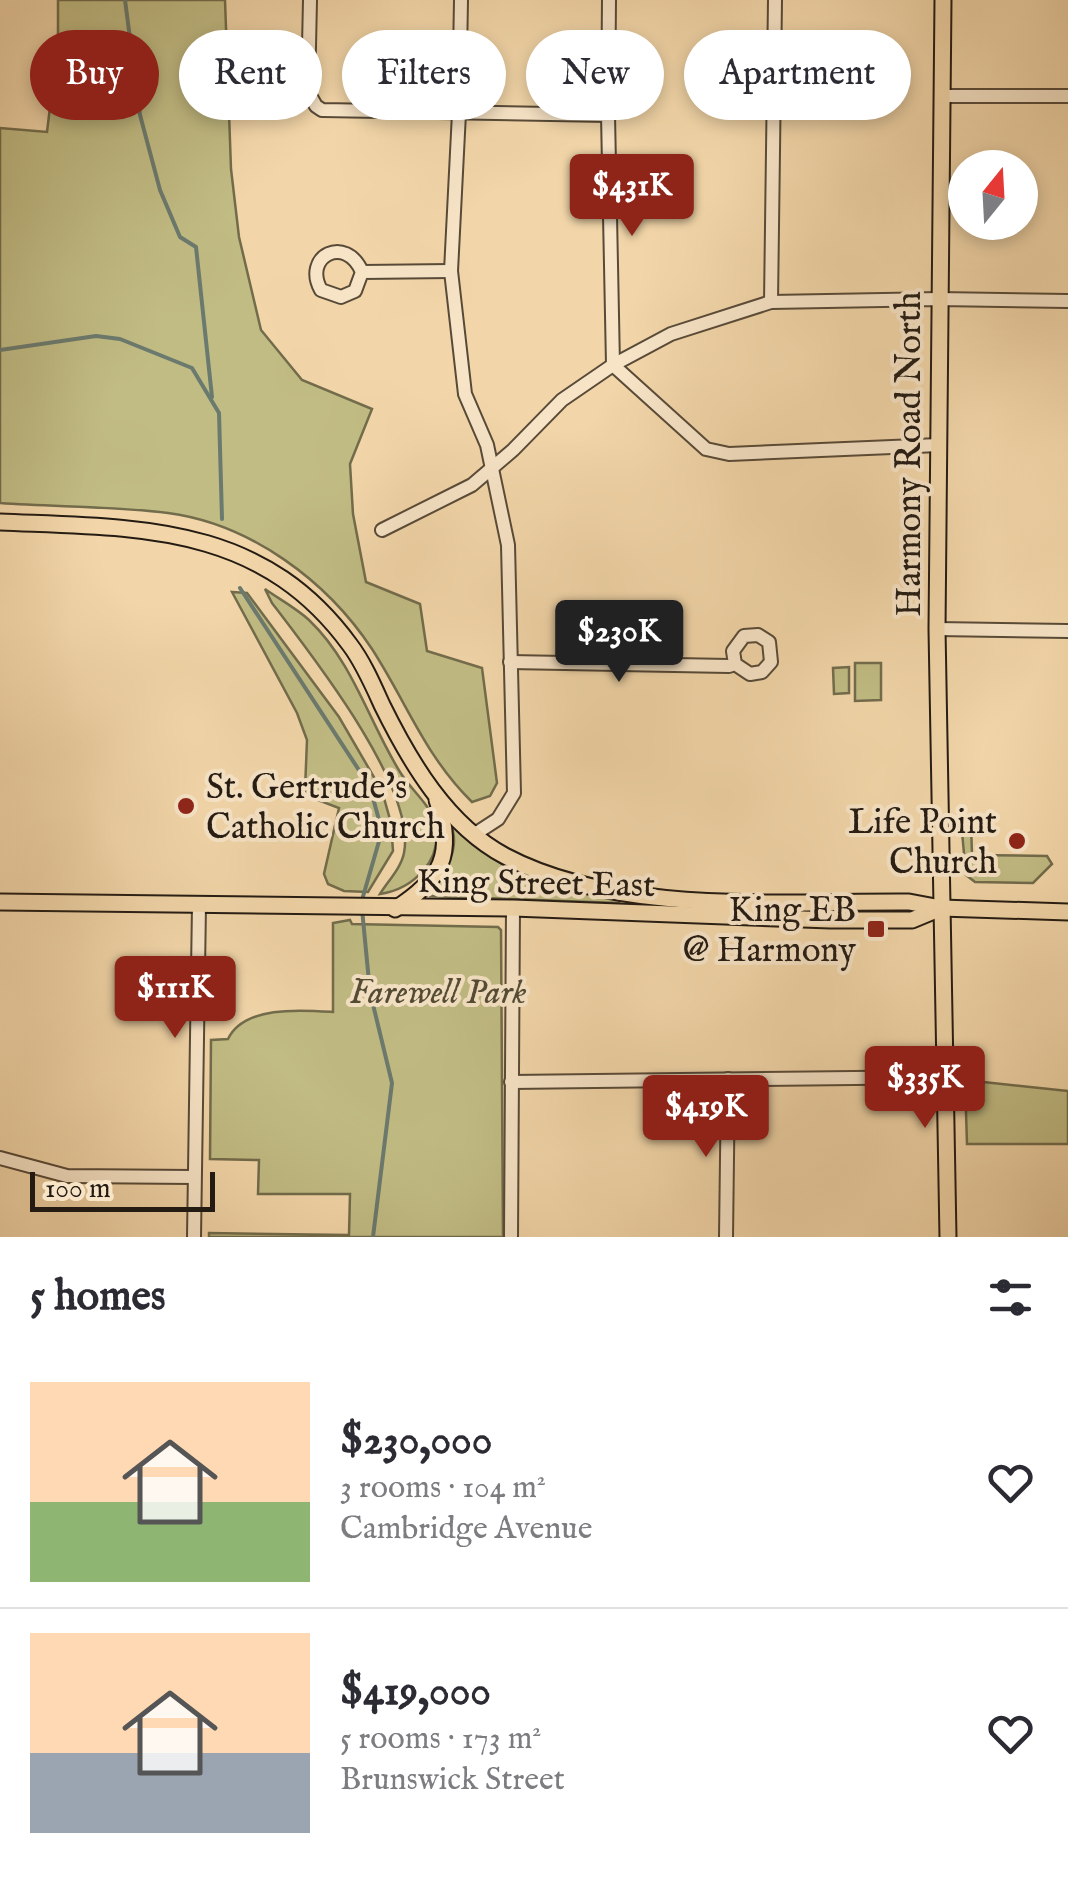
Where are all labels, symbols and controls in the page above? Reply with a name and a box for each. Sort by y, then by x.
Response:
chip: Buy [30,30,159,120]
chip: Rent [179,30,322,120]
chip: Filters [342,30,506,120]
chip: New [526,30,664,120]
chip: Apartment [684,30,911,120]
north arrow [948,150,1038,240]
map controls [948,150,1038,240]
pin: $431K [562,154,702,239]
text: $431K [592,166,672,207]
street label: Harmony Road North [888,291,933,617]
pin: $230K [549,600,689,685]
text: $230K [577,612,661,653]
place label: St. Gertrude's Catholic Church [206,766,445,851]
marker: St. Gertrude's Catholic Church [175,795,197,817]
place label: Life Point Church [848,801,997,886]
marker: Life Point Church [1006,830,1028,852]
street label: King Street East [416,860,655,909]
place label: King EB @ Harmony [683,889,857,974]
marker: King EB @ Harmony [865,918,887,940]
pin: $111K [105,956,245,1041]
text: $111K [137,968,213,1009]
park label: Farewell Park [350,971,526,1016]
pin: $335K [855,1046,995,1131]
text: $335K [887,1058,963,1099]
pin: $419K [636,1075,776,1160]
text: $419K [665,1087,747,1128]
scale bar [30,1167,215,1212]
text: 100 m [45,1172,111,1207]
icon: filters [983,1270,1038,1325]
text: 5 homes [30,1271,166,1324]
text: $230,000 [340,1415,492,1468]
icon: home [110,1422,230,1542]
icon: heart [983,1455,1038,1510]
text: 3 rooms · 104 m² [340,1468,546,1509]
text: Cambridge Avenue [340,1509,592,1550]
text: $419,000 [340,1666,491,1719]
icon: home [110,1673,230,1793]
icon: heart [983,1706,1038,1761]
text: 5 rooms · 173 m² [340,1719,541,1760]
text: Brunswick Street [340,1760,565,1801]

